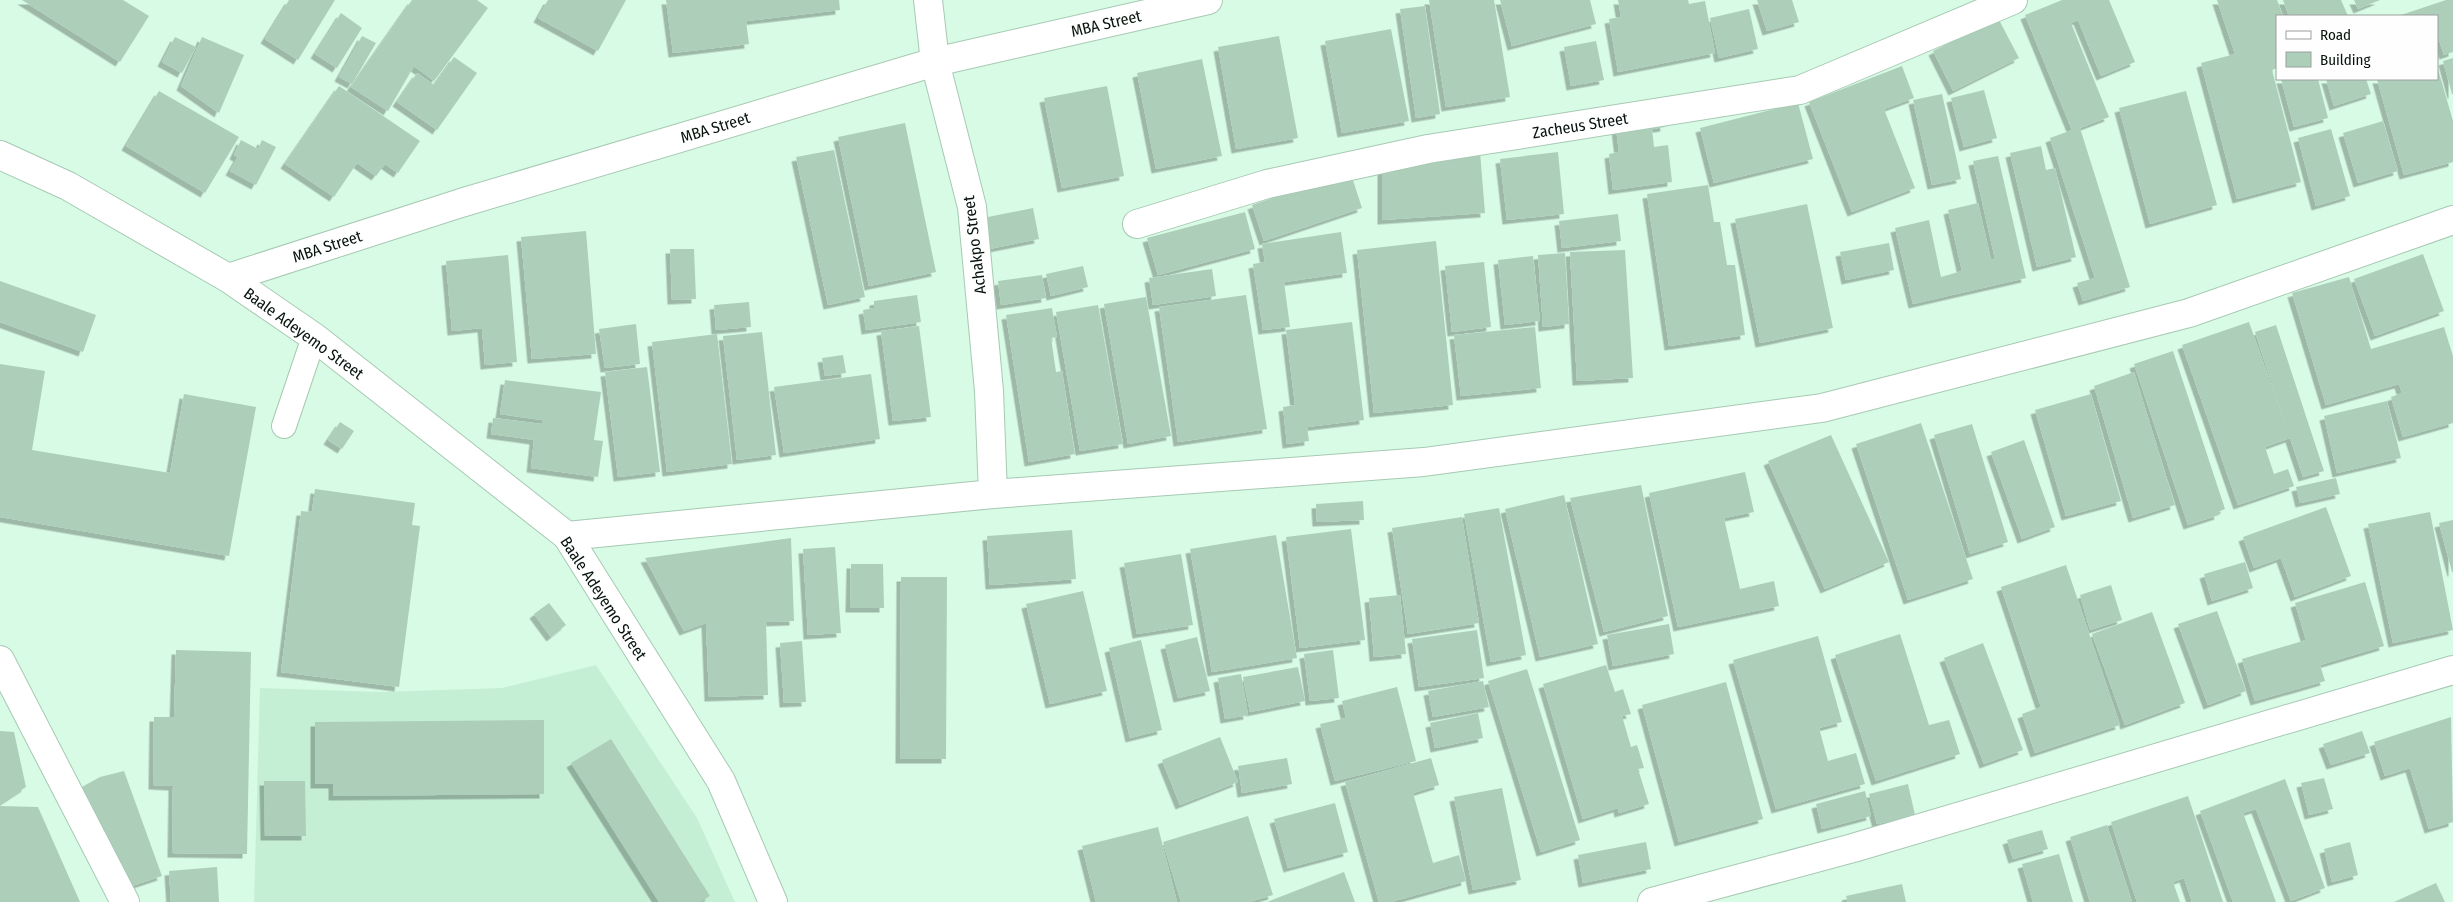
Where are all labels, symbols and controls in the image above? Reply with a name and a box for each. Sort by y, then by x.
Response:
street label: MBA Street [1069,6,1144,41]
legend [2276,15,2438,80]
text: Road [2320,26,2351,44]
text: Building [2320,51,2371,69]
street label: MBA Street [678,108,753,147]
street label: Zacheus Street [1531,108,1630,142]
street label: Achakpo Street [959,194,990,295]
street label: MBA Street [290,226,365,267]
street label: Baale Adeyemo Street [240,284,368,384]
street label: Baale Adeyemo Street [556,533,651,664]

